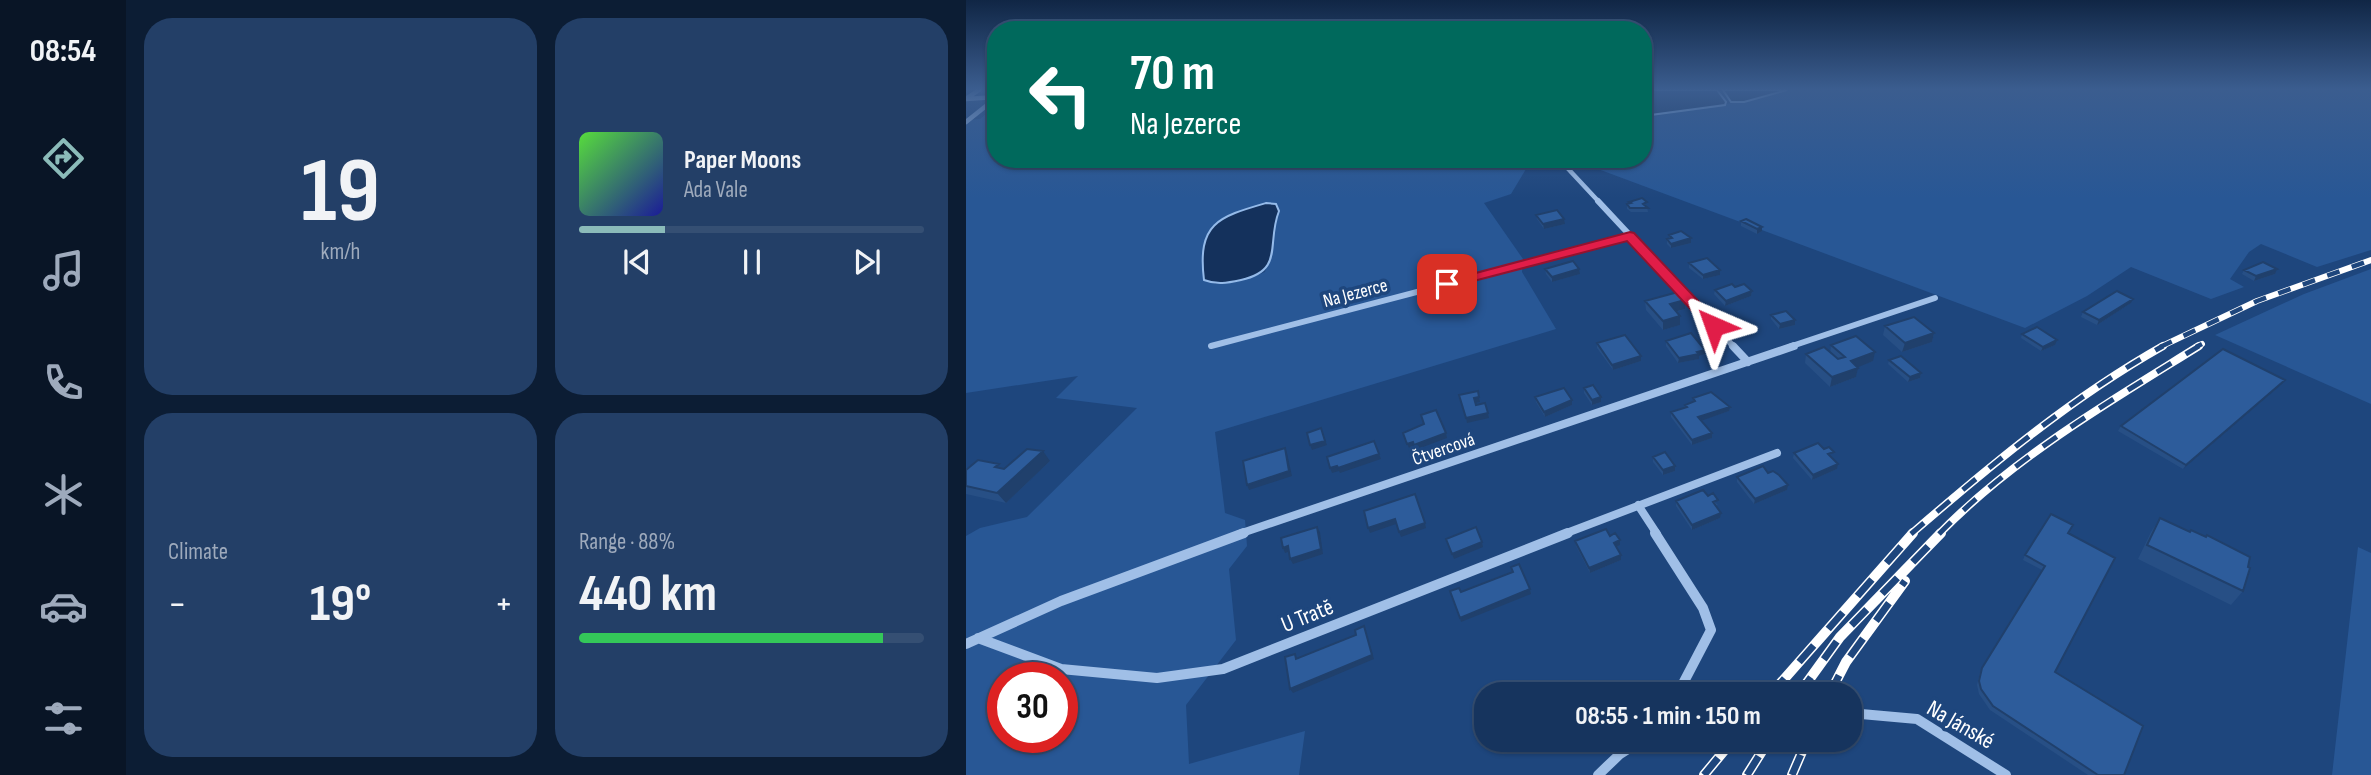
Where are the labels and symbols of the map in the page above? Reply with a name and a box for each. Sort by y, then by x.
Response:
pin [1417,254,1477,314]
street label: Na Jezerce [1320,274,1390,313]
position arrow [1677,289,1751,363]
street label: Čtvercová [1409,428,1478,471]
street label: U Tratě [1277,593,1338,639]
speed limit sign: 30 [987,662,1078,753]
street label: Na Jánské [1922,694,1999,755]

